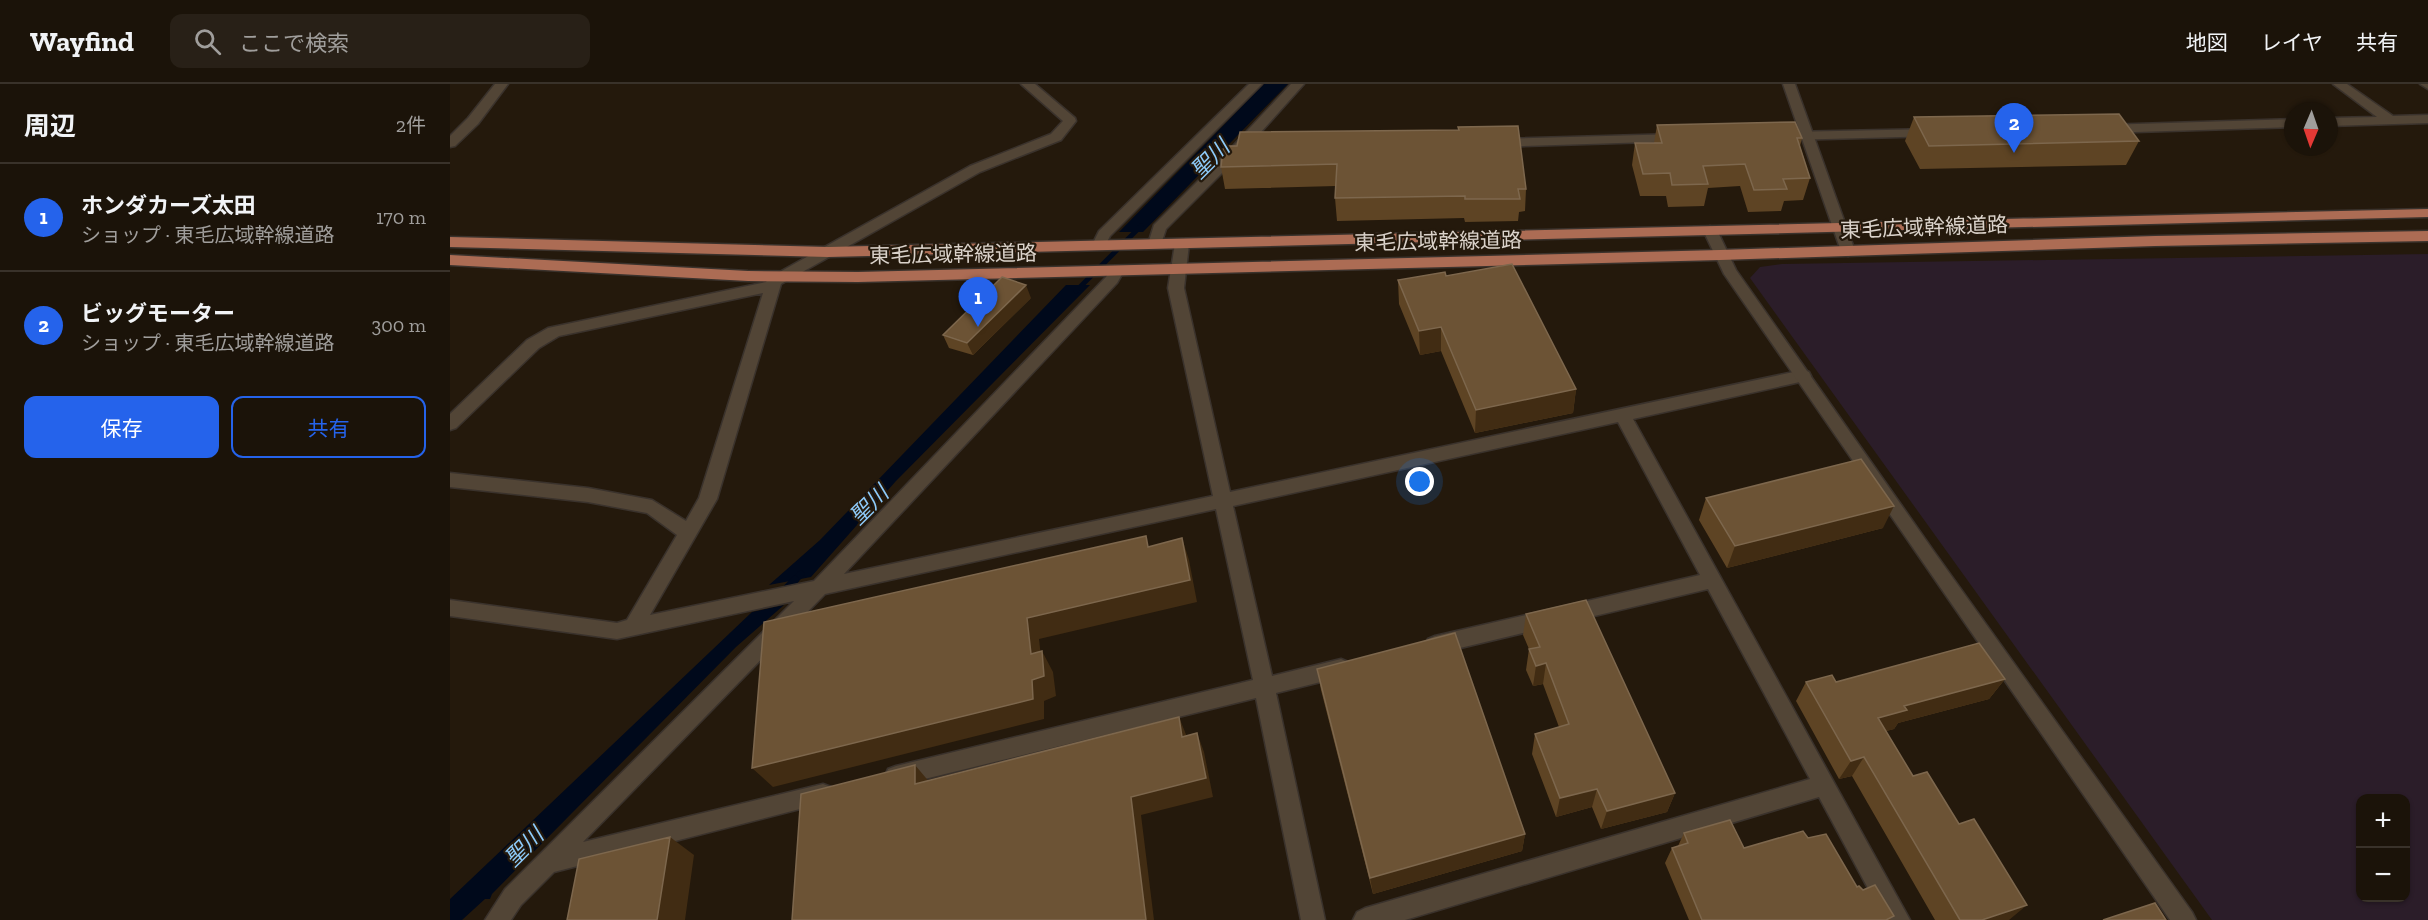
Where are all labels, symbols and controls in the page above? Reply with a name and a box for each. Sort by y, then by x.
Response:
search box [170,14,590,68]
text: Wayfind [30,25,134,58]
icon: search [191,25,224,58]
text: ここで検索 [239,30,349,57]
text: 地図 [2186,30,2228,55]
text: レイヤ [2261,30,2323,55]
text: 共有 [2356,30,2398,55]
north arrow [2284,102,2338,156]
pin: 2 [1994,104,2034,153]
text: 周辺 [24,110,76,142]
text: 2件 [396,113,426,137]
water label: 聖川 [1185,132,1237,184]
text: ホンダカーズ太田 [81,192,256,219]
text: 1 [39,205,48,229]
text: 170 m [376,205,426,229]
street label: 東毛広域幹線道路 [1840,212,2008,242]
text: ショップ · 東毛広域幹線道路 [81,223,334,247]
street label: 東毛広域幹線道路 [1354,227,1522,255]
street label: 東毛広域幹線道路 [869,240,1037,268]
pin: 1 [958,278,998,327]
text: ビッグモーター [81,300,235,327]
text: 2 [38,313,49,337]
text: 300 m [371,313,426,337]
text: ショップ · 東毛広域幹線道路 [81,331,334,355]
button: 保存 [24,396,219,458]
button: 共有 [231,396,426,458]
your location [1405,467,1434,496]
water label: 聖川 [844,478,896,530]
map controls [2356,794,2410,902]
button: + [2356,794,2410,848]
water label: 聖川 [499,820,551,872]
button: − [2356,848,2410,902]

